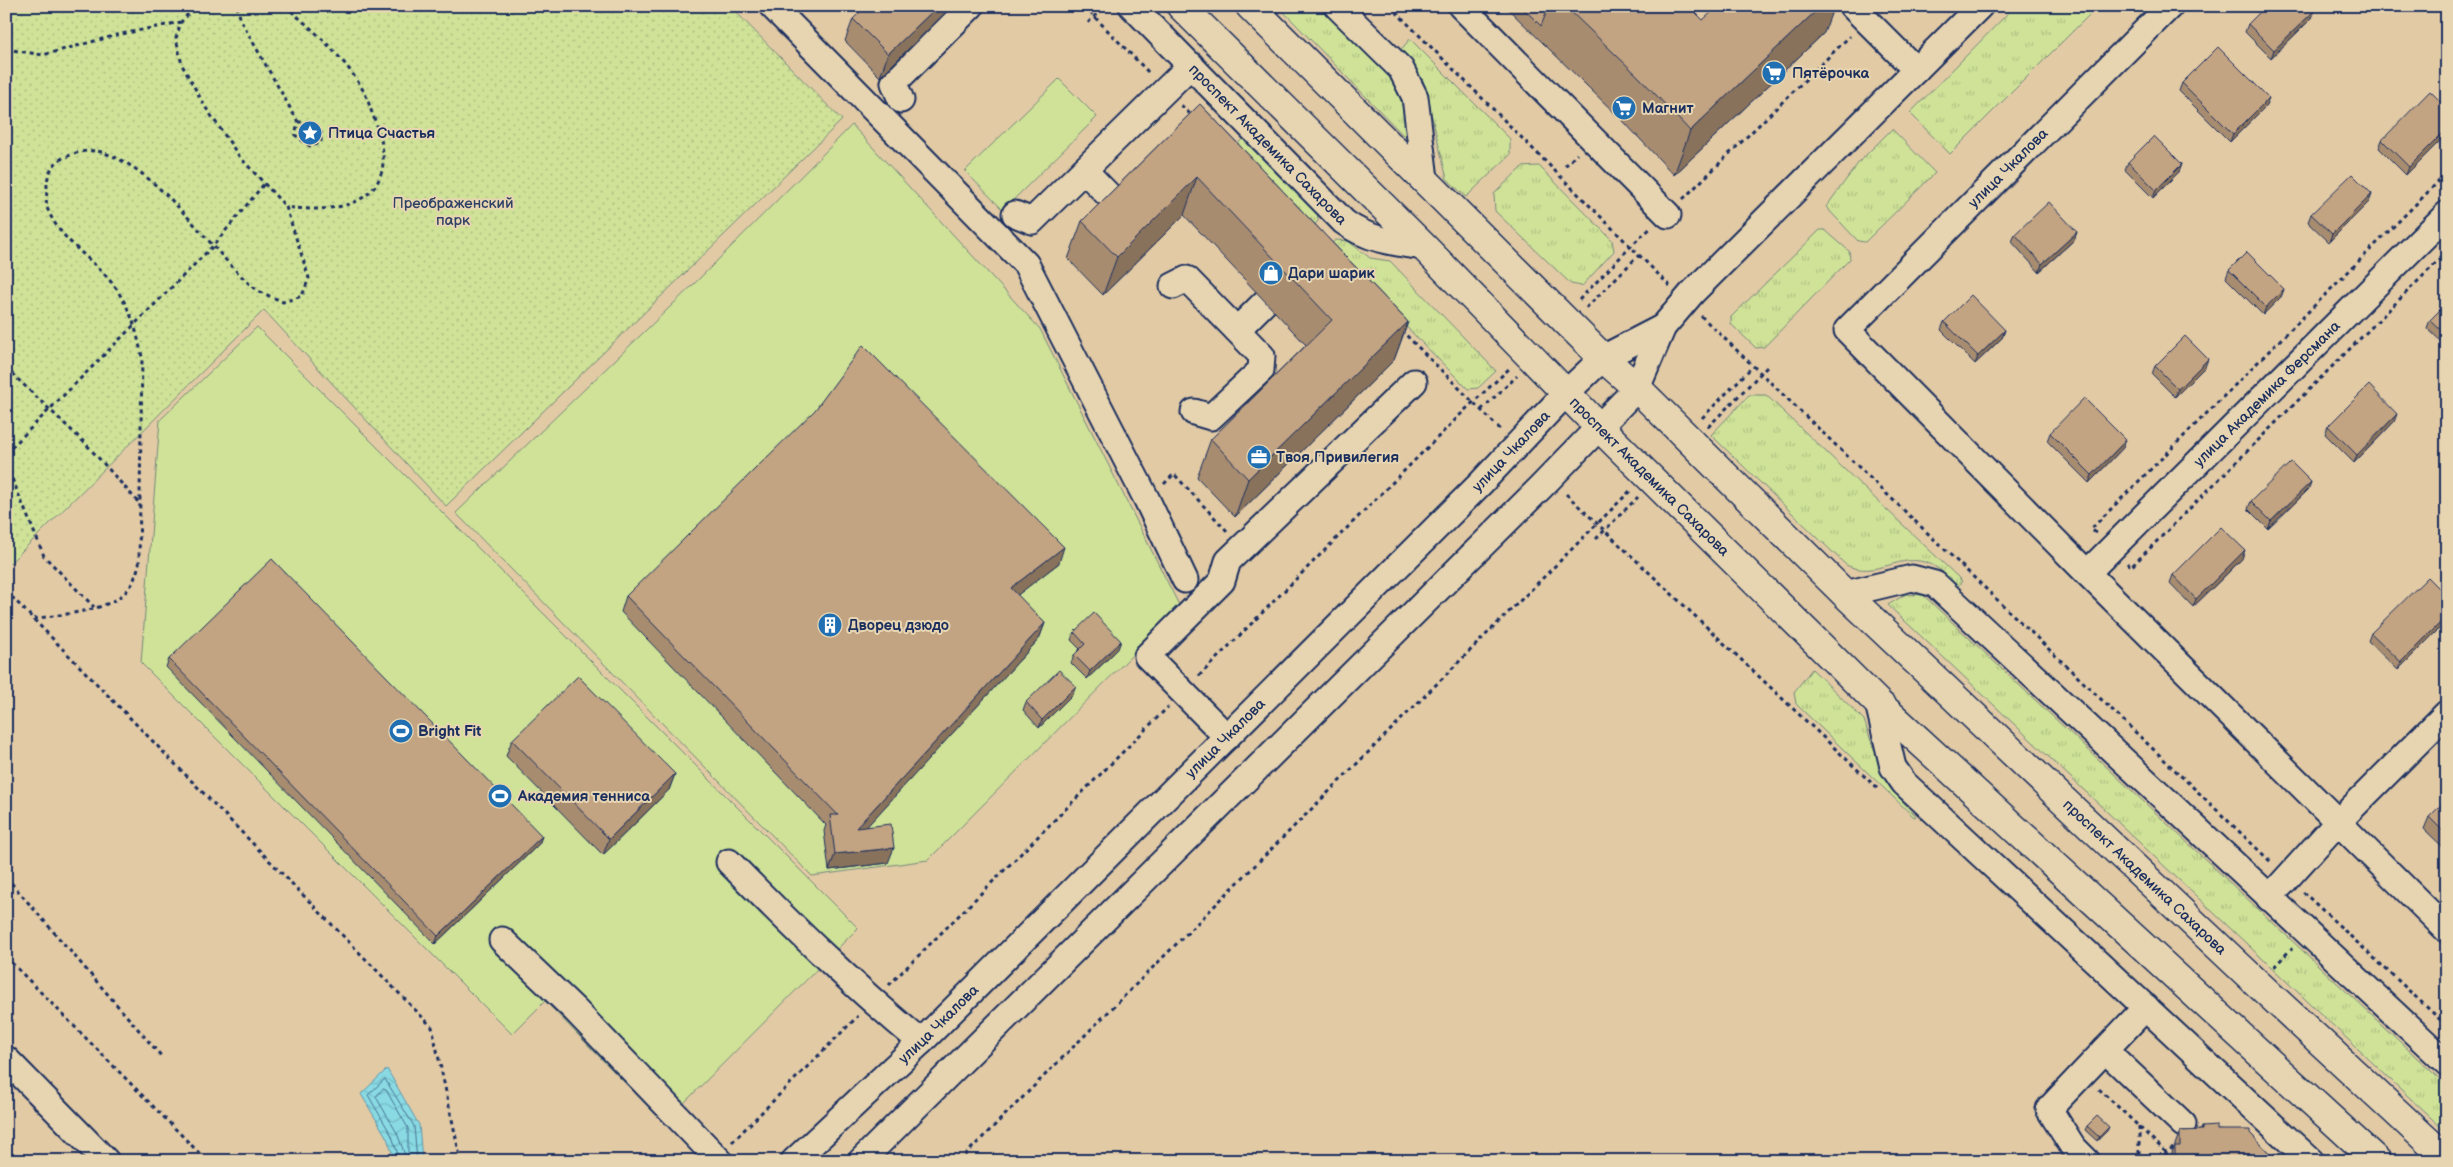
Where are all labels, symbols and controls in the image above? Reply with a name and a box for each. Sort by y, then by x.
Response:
street label: проспект Академика Сахарова [1184,60,1351,229]
supermarket icon: Пятёрочка [1761,60,1787,86]
place label: Пятёрочка [1792,64,1870,83]
supermarket icon: Магнит [1611,95,1637,121]
place label: Магнит [1642,99,1694,118]
place icon: Птица Счастья [297,120,323,146]
place label: Птица Счастья [328,124,435,143]
street label: улица Чкалова [1964,124,2052,212]
park label: Преображенский парк [393,194,514,230]
shop icon: Дари шарик [1258,260,1284,286]
place label: Дари шарик [1288,264,1376,283]
street label: улица Академика Ферсмана [2190,317,2345,471]
street label: проспект Академика Сахарова [1565,393,1733,561]
street label: улица Чкалова [1468,407,1555,496]
office icon: Твоя Привилегия [1246,444,1272,470]
place label: Твоя Привилегия [1276,448,1399,467]
building icon: Дворец дзюдо [817,612,843,638]
place label: Дворец дзюдо [848,616,949,635]
street label: улица Чкалова [1182,695,1270,783]
sports icon: Bright Fit [388,718,414,744]
place label: Bright Fit [418,722,481,741]
sports icon: Академия тенниса [487,783,513,809]
place label: Академия тенниса [517,787,650,806]
street label: проспект Академика Сахарова [2059,796,2230,959]
street label: улица Чкалова [895,981,983,1068]

